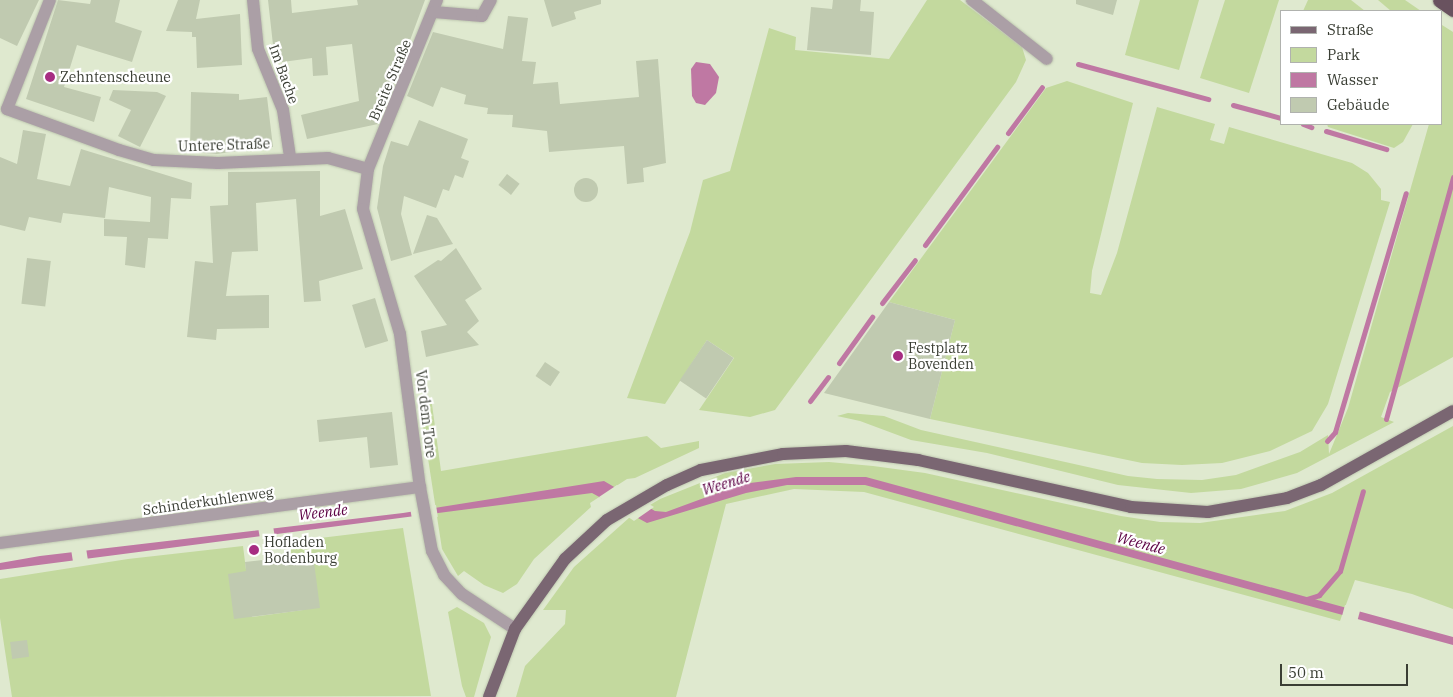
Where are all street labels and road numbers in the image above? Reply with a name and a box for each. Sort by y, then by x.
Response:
street label: Breite Straße [365,37,415,123]
street label: Im Bache [266,42,302,106]
street label: Untere Straße [178,135,270,155]
street label: Vor dem Tore [412,369,440,459]
street label: Schinderkuhlenweg [142,484,274,518]

